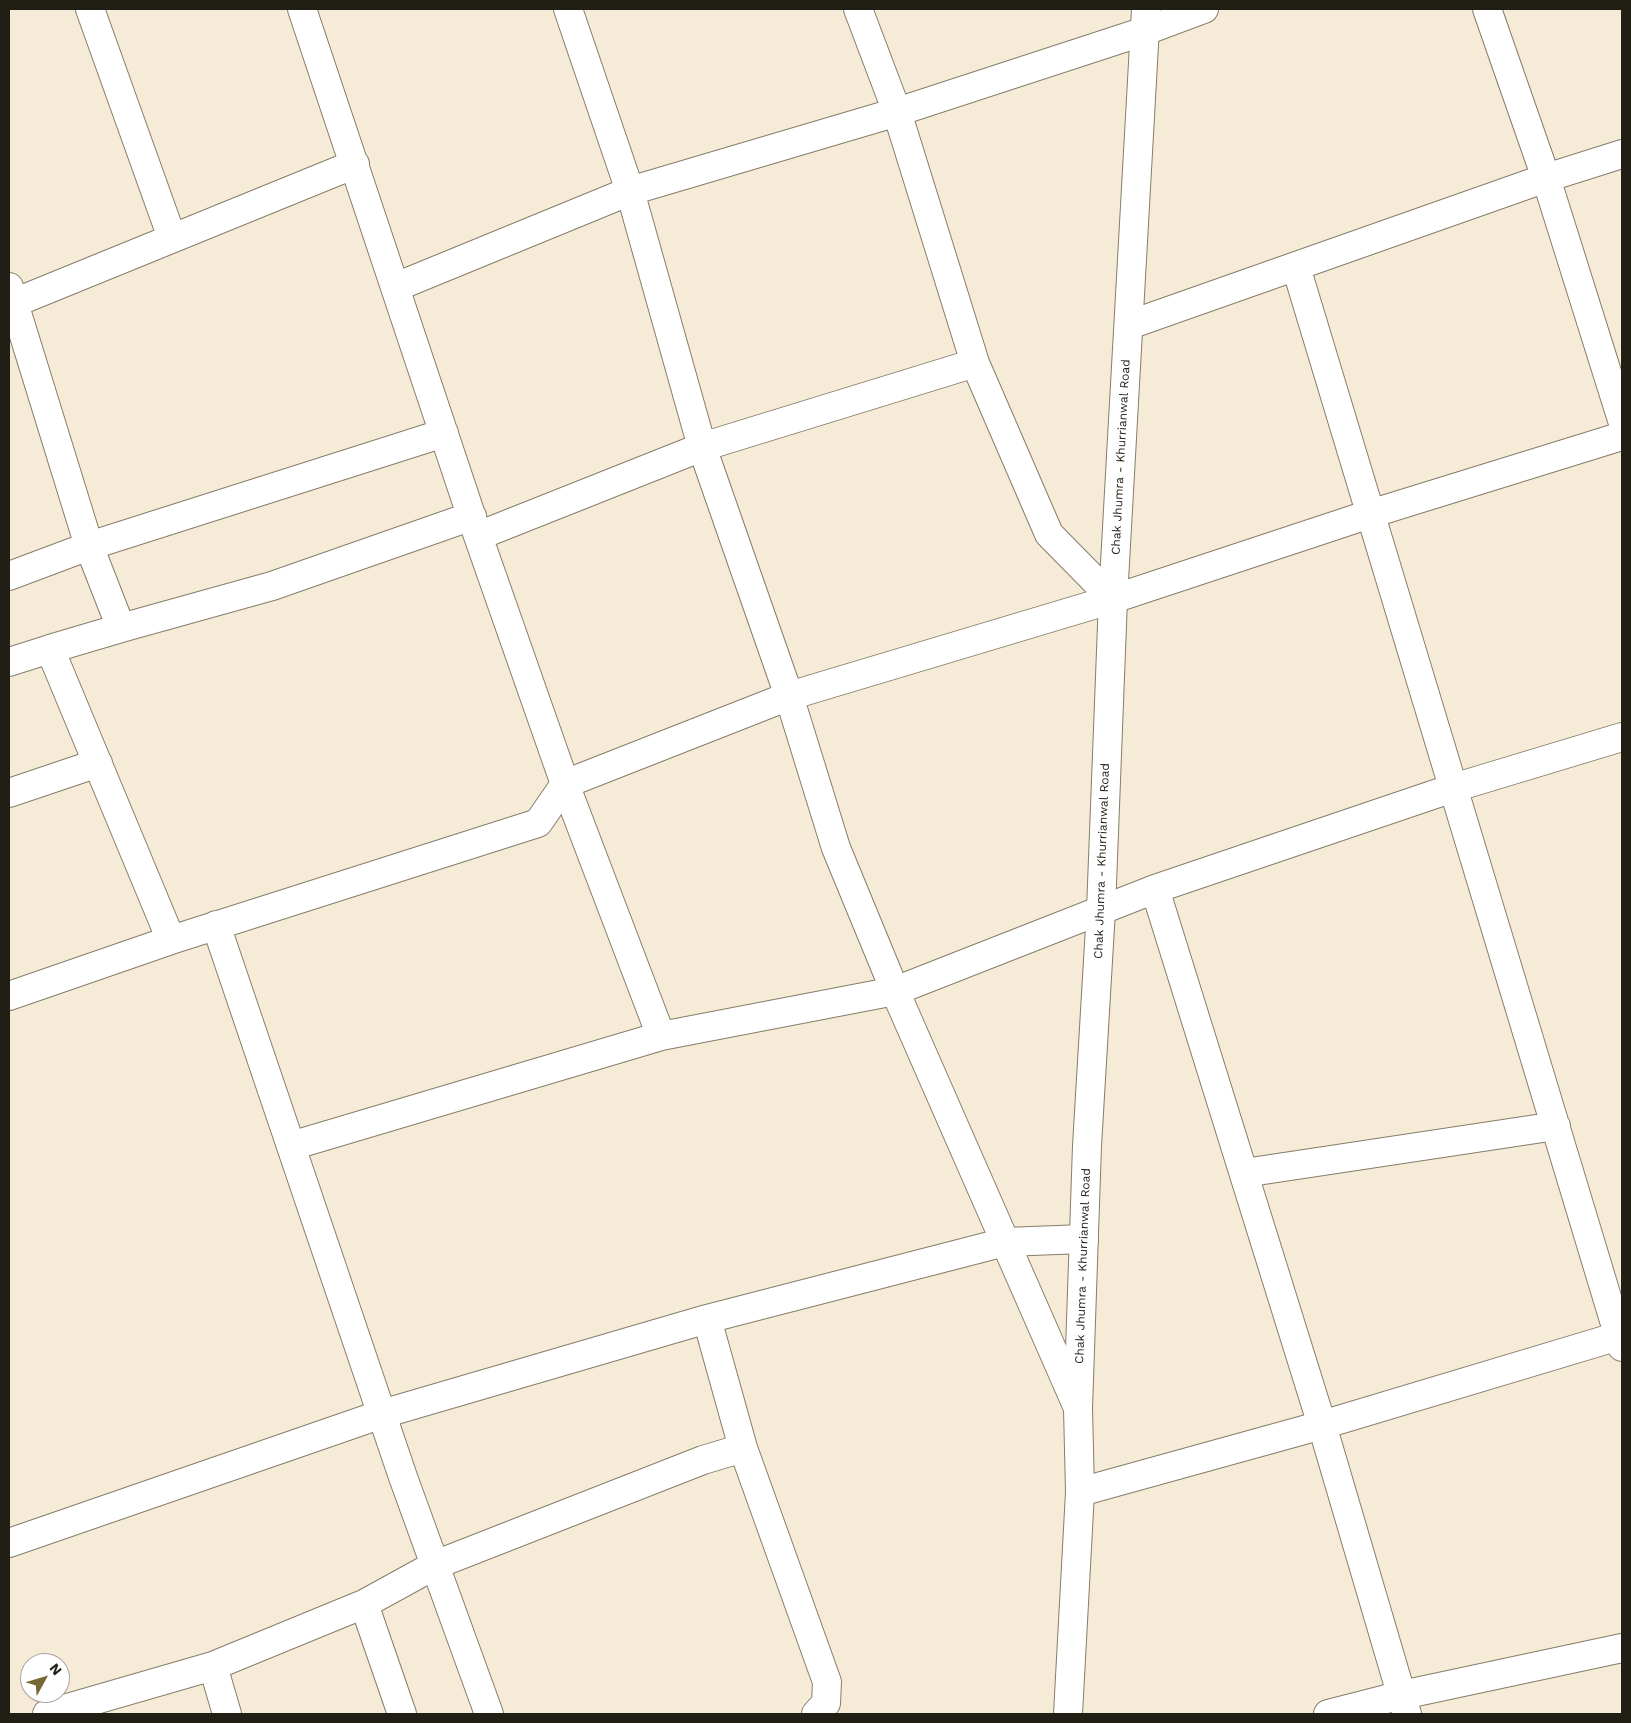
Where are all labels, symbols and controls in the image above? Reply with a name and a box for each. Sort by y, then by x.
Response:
street label: Chak Jhumra - Khurrianwal Road [1109,359,1133,555]
street label: Chak Jhumra - Khurrianwal Road [1091,763,1113,959]
street label: Chak Jhumra - Khurrianwal Road [1072,1168,1094,1364]
north arrow [20,1653,70,1703]
text: N [46,1660,65,1678]

